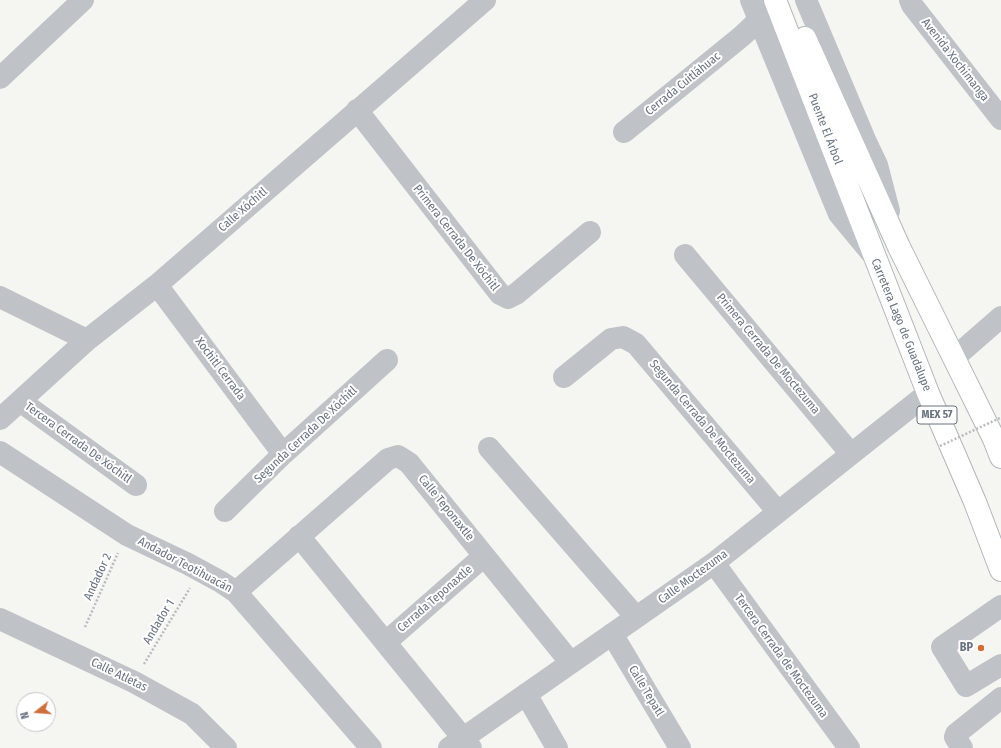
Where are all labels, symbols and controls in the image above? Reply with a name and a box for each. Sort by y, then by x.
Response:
street label: Avenida Xochimanga [918,16,992,104]
street label: Cerrada Cuitláhuac [643,49,723,119]
street label: Puente El Árbol [805,91,845,167]
street label: Primera Cerrada De Xóchitl [410,182,502,294]
street label: Calle Xóchitl [216,185,270,235]
street label: Carretera Lago de Guadalupe [868,257,934,393]
street label: Primera Cerrada De Moctezuma [713,291,823,417]
street label: Xochitl Cerrada [192,335,248,403]
street label: Segunda Cerrada De Moctezuma [646,357,758,487]
street label: Segunda Cerrada De Xóchitl [252,384,360,486]
street label: Tercera Cerrada De Xóchitl [22,400,134,486]
road number: MEX 57 [917,406,957,424]
street label: Calle Teponaxtle [415,472,477,544]
street label: Andador Teotihuacán [135,534,235,596]
street label: Calle Moctezuma [655,547,731,607]
street label: Andador 2 [81,551,115,603]
street label: Cerrada Teponaxtle [395,563,475,635]
street label: Tercera Cerrada de Moctezuma [731,591,831,721]
street label: Andador 1 [140,597,178,647]
place label: BP [960,641,973,655]
marker: BP [976,643,986,653]
street label: Calle Atletas [89,655,149,695]
street label: Calle Tepatl [625,663,667,719]
north arrow [16,692,56,732]
text: N [18,710,32,720]

